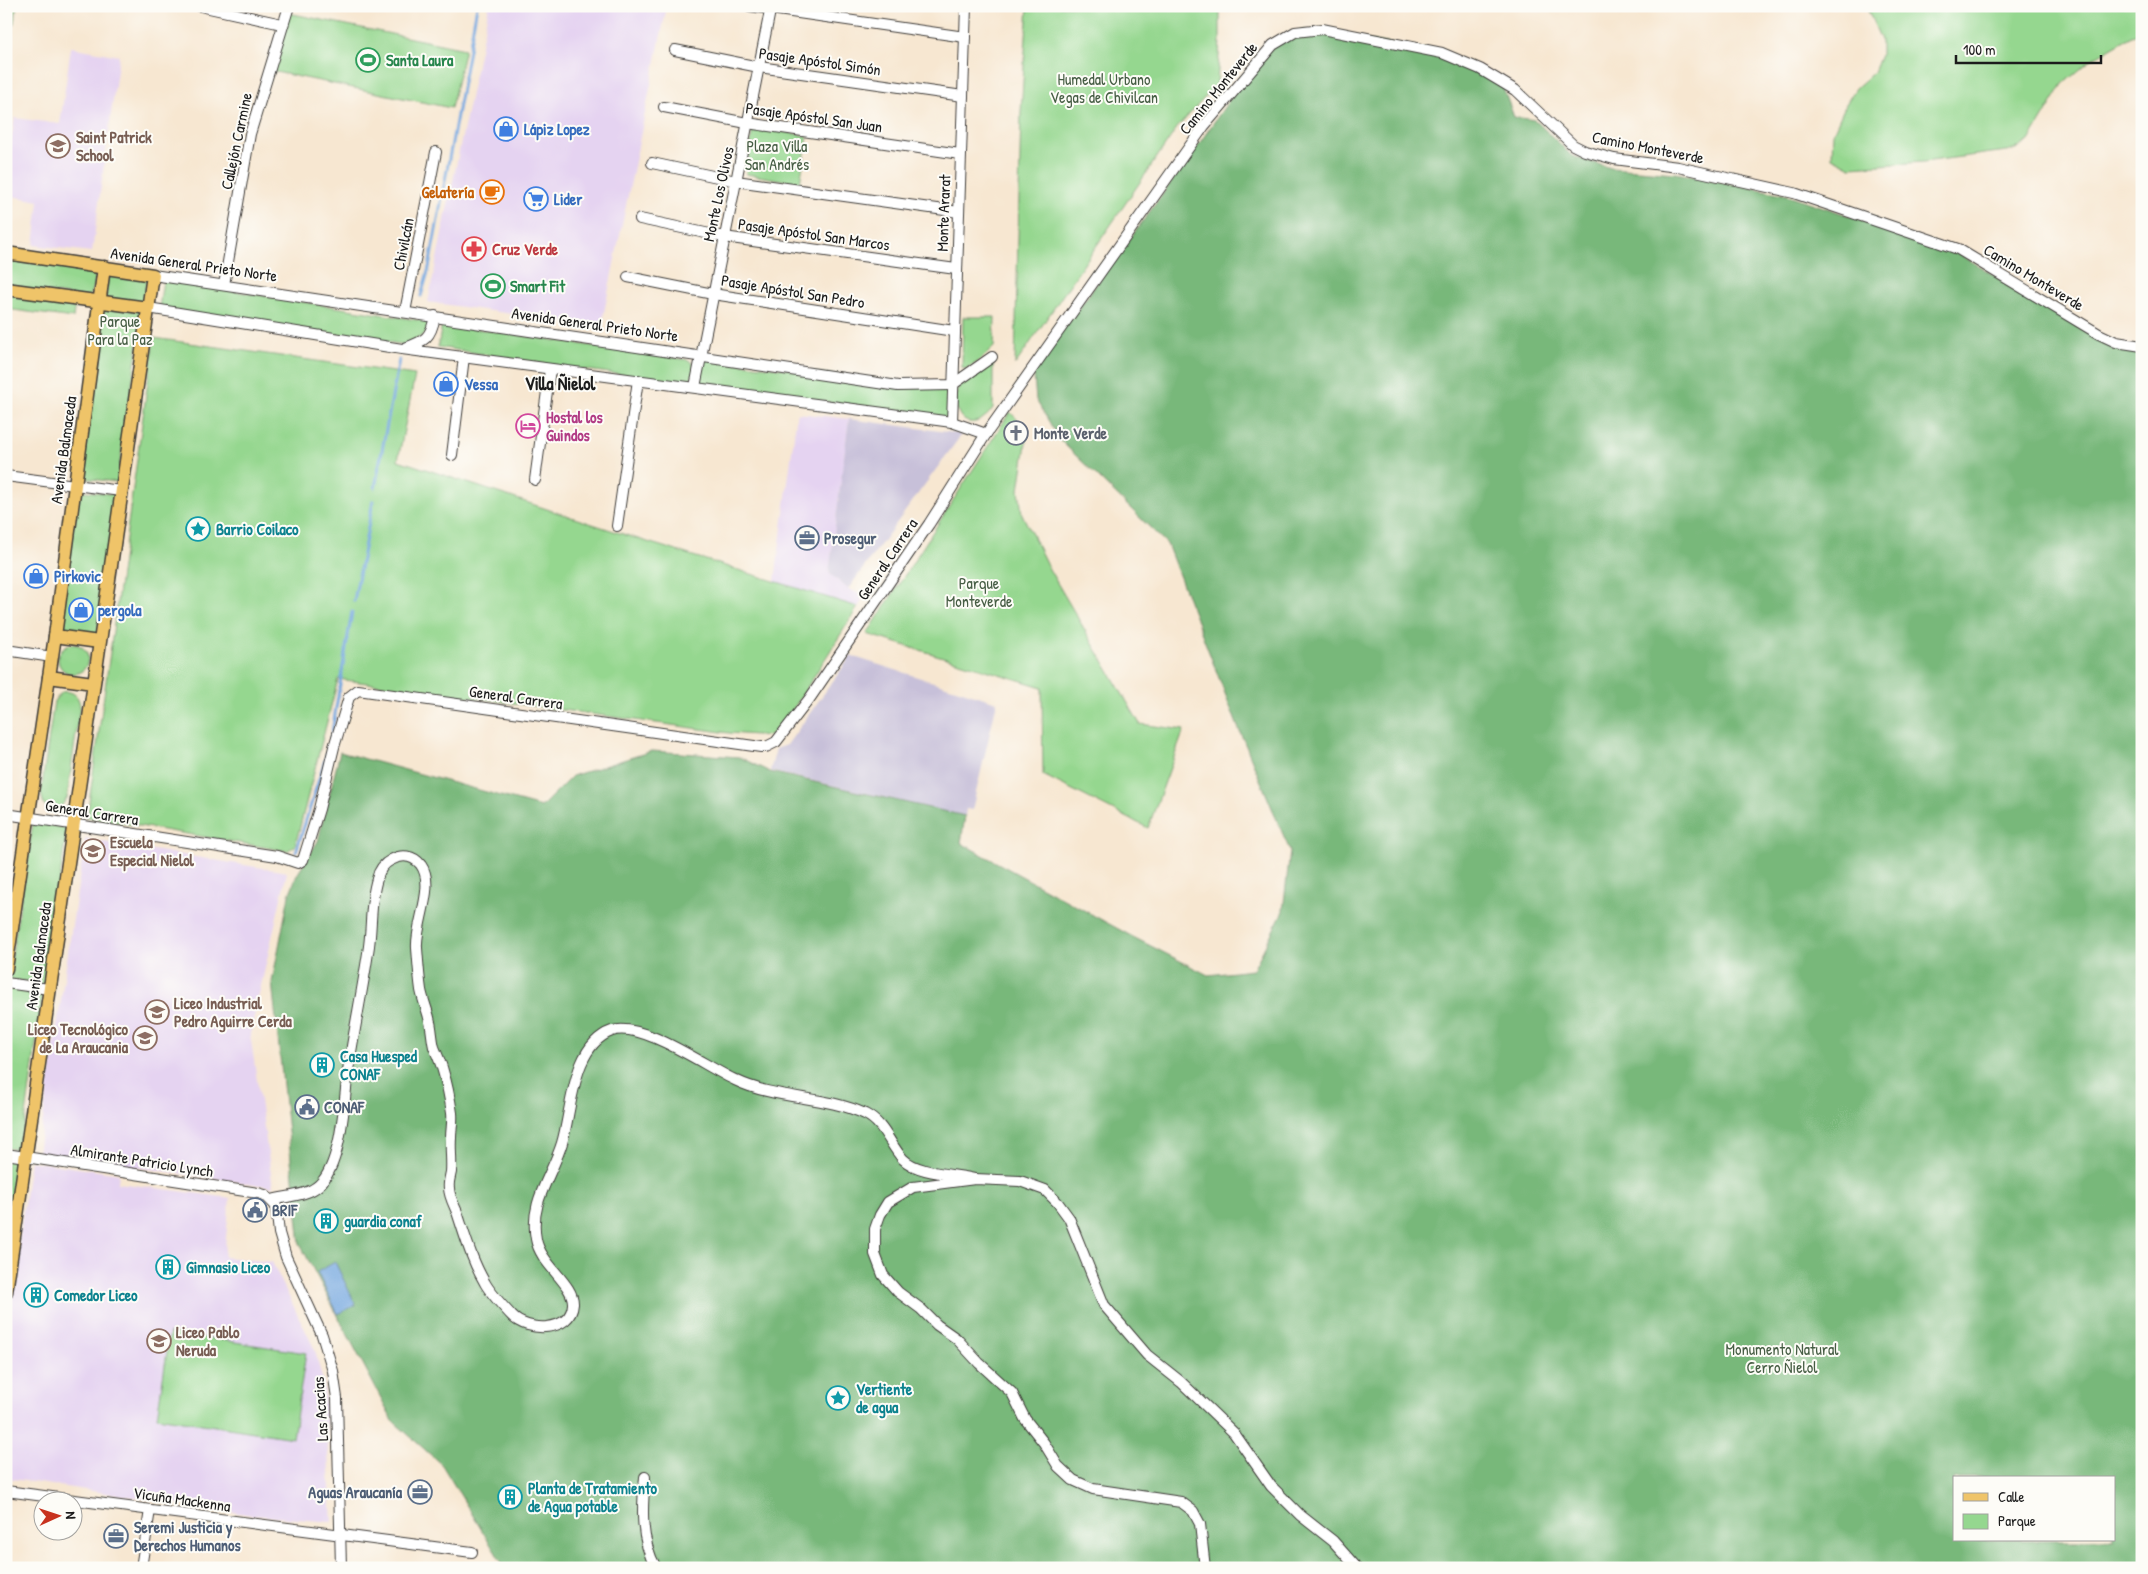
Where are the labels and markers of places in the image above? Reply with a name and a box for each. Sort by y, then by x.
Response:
sports icon: Santa Laura [355,47,381,73]
place label: Santa Laura [386,49,454,71]
shop icon: Lápiz Lopez [493,116,519,142]
place label: Lápiz Lopez [524,118,590,141]
place label: Saint Patrick School [76,126,152,166]
school or university icon: Saint Patrick School [45,133,71,159]
cafe icon: Gelatería [479,179,505,205]
place label: Gelatería [422,181,475,203]
supermarket icon: Lider [523,186,549,212]
place label: Lider [554,188,583,210]
pharmacy icon: Cruz Verde [461,236,487,262]
place label: Cruz Verde [492,238,559,260]
sports icon: Smart Fit [480,273,506,299]
place label: Smart Fit [510,275,565,297]
shop icon: Vessa [433,371,459,397]
place label: Vessa [464,373,499,395]
place label: Hostal los Guindos [546,406,604,446]
hotel icon: Hostal los Guindos [515,413,541,439]
church icon: Monte Verde [1003,420,1029,446]
place label: Monte Verde [1034,422,1108,444]
place icon: Barrio Coilaco [185,516,211,542]
place label: Barrio Coilaco [216,518,299,540]
office icon: Prosegur [794,525,820,551]
place label: Prosegur [824,527,877,550]
shop icon: Pirkovic [23,563,49,589]
place label: Pirkovic [54,565,102,587]
shop icon: pergola [68,597,94,623]
place label: pergola [98,599,142,622]
place label: Escuela Especial Nielol [110,831,195,872]
school or university icon: Escuela Especial Nielol [80,838,106,864]
place label: Liceo Industrial Pedro Aguirre Cerda [174,992,292,1033]
school or university icon: Liceo Industrial Pedro Aguirre Cerda [144,999,170,1025]
place label: Liceo Tecnológico de La Araucania [28,1018,129,1058]
school or university icon: Liceo Tecnológico de La Araucania [132,1025,158,1051]
place label: Casa Huesped CONAF [340,1045,418,1085]
building icon: Casa Huesped CONAF [309,1052,335,1078]
public building icon: CONAF [294,1094,320,1120]
place label: CONAF [324,1096,365,1118]
public building icon: BRIF [242,1197,268,1223]
place label: BRIF [272,1199,298,1221]
building icon: guardia conaf [313,1208,339,1234]
place label: guardia conaf [344,1210,422,1233]
building icon: Gimnasio Liceo [155,1254,181,1280]
place label: Gimnasio Liceo [186,1256,271,1278]
building icon: Comedor Liceo [23,1282,49,1308]
place label: Comedor Liceo [54,1284,138,1306]
place label: Liceo Pablo Neruda [176,1321,240,1361]
school or university icon: Liceo Pablo Neruda [146,1328,172,1354]
place label: Vertiente de agua [856,1378,913,1419]
place icon: Vertiente de agua [825,1385,851,1411]
place label: Planta de Tratamiento de Agua potable [528,1477,657,1518]
office icon: Aguas Araucanía [407,1479,433,1505]
place label: Aguas Araucanía [308,1481,403,1504]
building icon: Planta de Tratamiento de Agua potable [497,1484,523,1510]
place label: Seremi Justicia y Derechos Humanos [134,1516,241,1556]
office icon: Seremi Justicia y Derechos Humanos [103,1523,129,1549]

